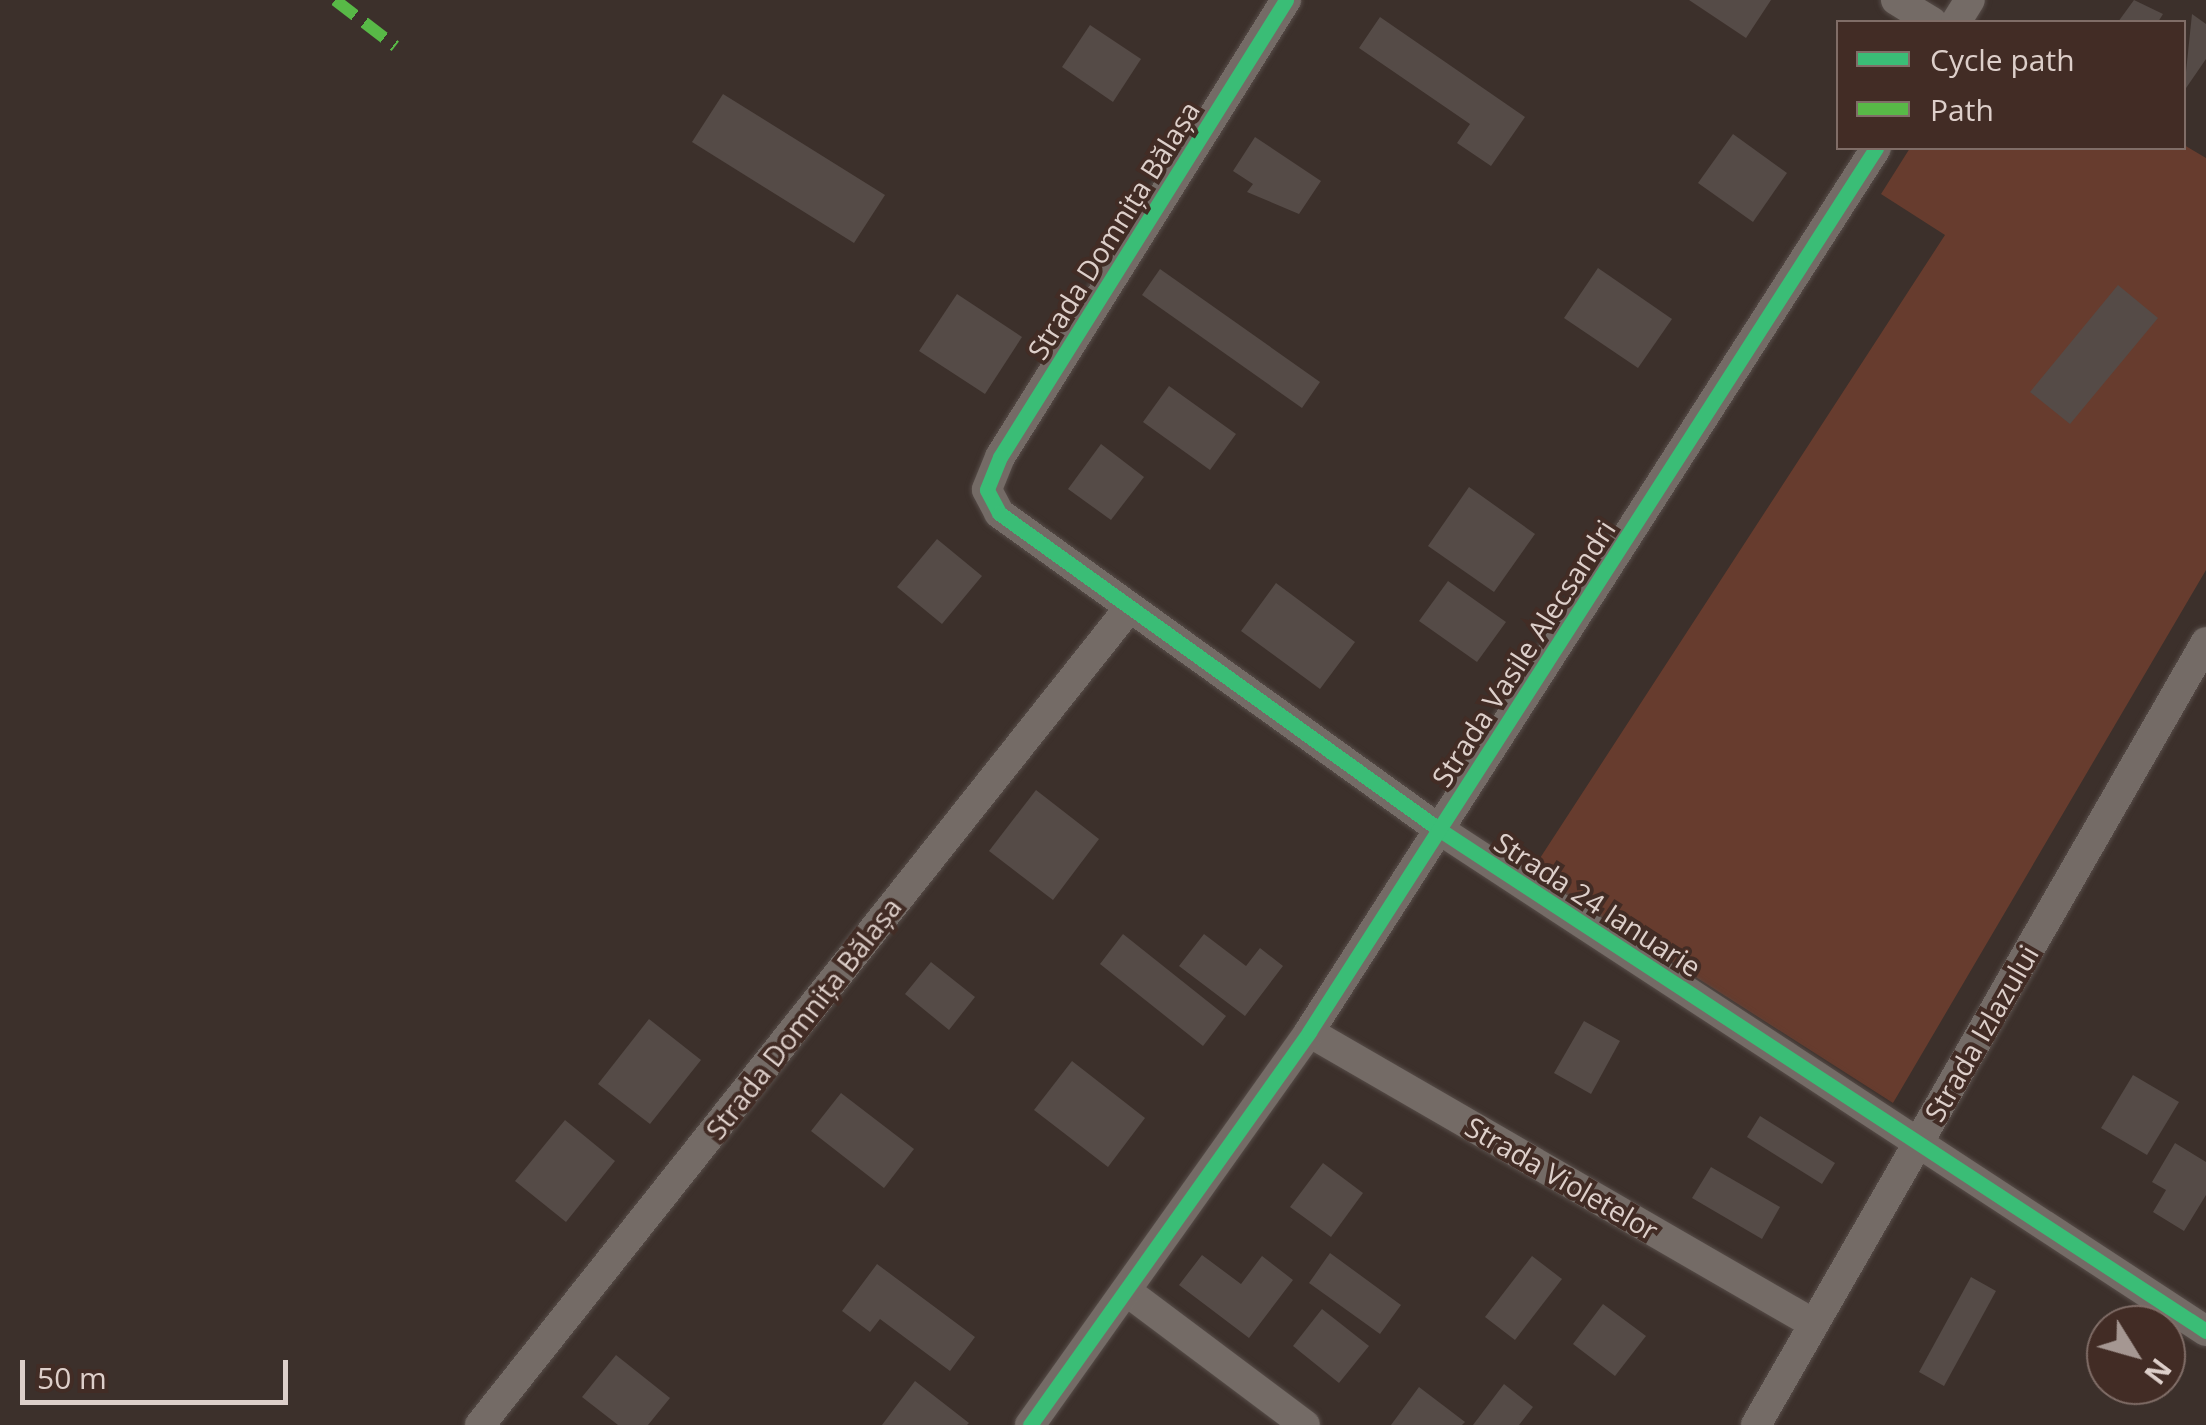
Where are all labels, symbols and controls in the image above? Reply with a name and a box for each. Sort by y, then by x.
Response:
legend [1836,20,2186,150]
text: Cycle path [1930,39,2075,80]
text: Path [1930,89,1994,130]
street label: Strada Domnița Bălașa [1020,95,1206,365]
street label: Strada Vasile Alecsandri [1424,514,1622,792]
street label: Strada 24 Ianuarie [1489,825,1707,983]
street label: Strada Domnița Bălașa [698,890,908,1146]
street label: Strada Izlazului [1917,939,2045,1127]
street label: Strada Violetelor [1460,1109,1664,1247]
north arrow [2086,1305,2186,1405]
scale bar [25,1340,292,1402]
text: N [2136,1351,2180,1392]
text: 50 m [37,1357,107,1398]

